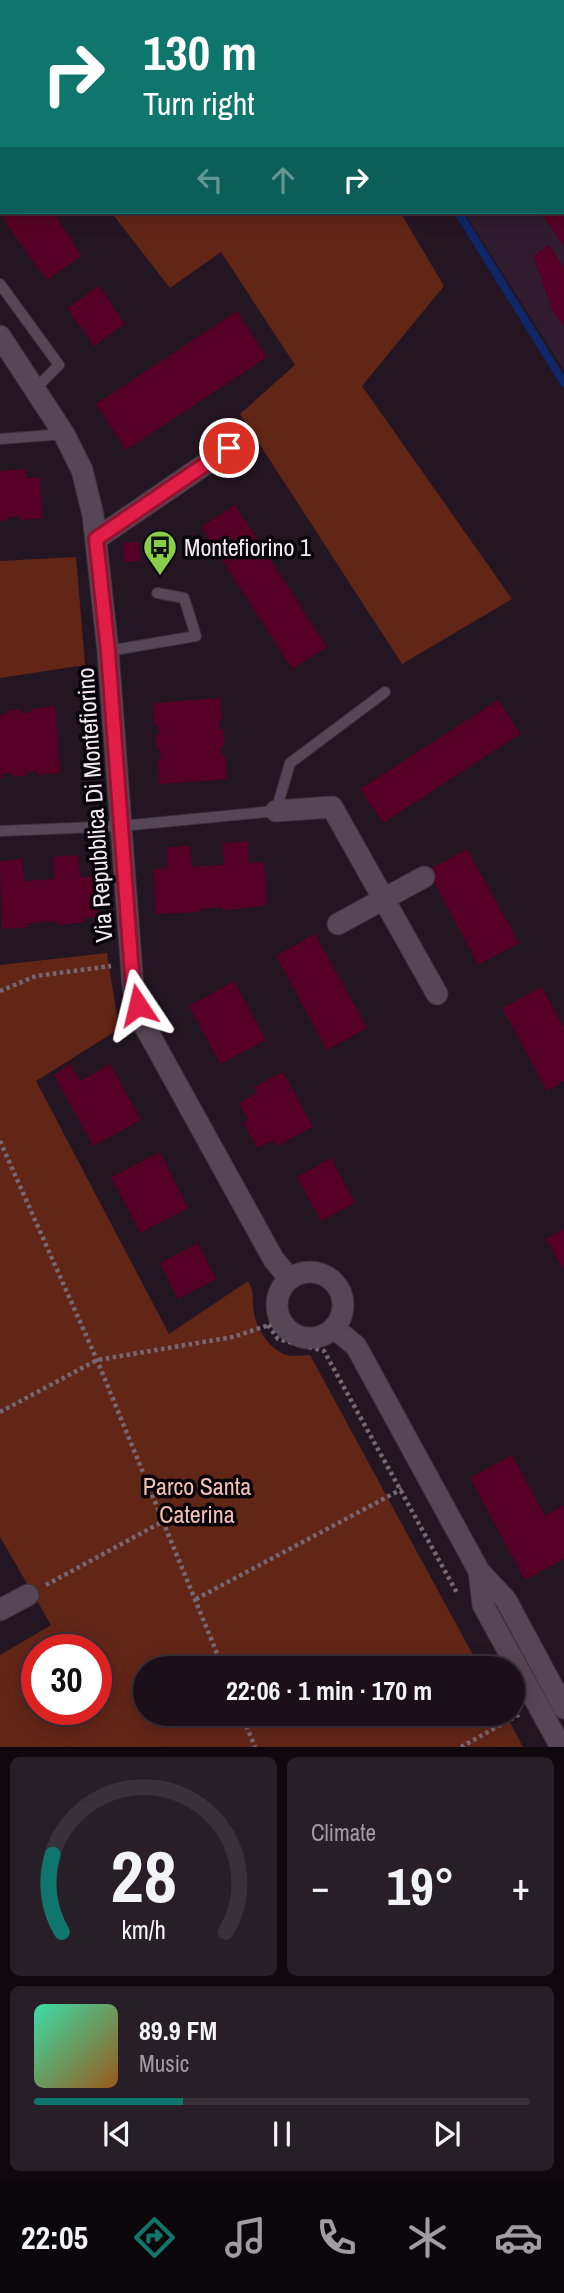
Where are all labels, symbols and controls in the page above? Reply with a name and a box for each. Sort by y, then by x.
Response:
text: 130 m [143,19,257,85]
icon: right [28,28,119,119]
text: Turn right [143,82,255,125]
icon: left [191,161,229,199]
icon: ahead [264,161,302,199]
icon: right [337,161,375,199]
pin [199,418,259,478]
icon: arrive [210,429,248,467]
bus stop icon: Montefiorino 1 [141,528,179,577]
place label: Montefiorino 1 [184,531,311,563]
street label: Via Repubblica Di Montefiorino [68,667,120,943]
position arrow [101,968,175,1042]
park label: Parco Santa Caterina [143,1470,251,1530]
speed limit sign: 30 [21,1634,112,1725]
text: 22:06 · 1 min · 170 m [226,1673,432,1708]
text: Climate [311,1817,376,1848]
text: 28 [110,1828,177,1926]
text: 19° [386,1851,455,1921]
text: − [311,1861,329,1912]
text: + [512,1861,530,1912]
text: km/h [121,1913,166,1947]
text: 89.9 FM [139,2013,217,2048]
text: Music [139,2048,189,2079]
icon: previous [98,2115,136,2153]
icon: pause [263,2115,301,2153]
icon: next [428,2115,466,2153]
icon: directions [130,2213,179,2262]
icon: music [221,2213,270,2262]
icon: phone [312,2213,361,2262]
icon: climate [403,2213,452,2262]
icon: car [494,2213,543,2262]
text: 22:05 [21,2216,88,2259]

